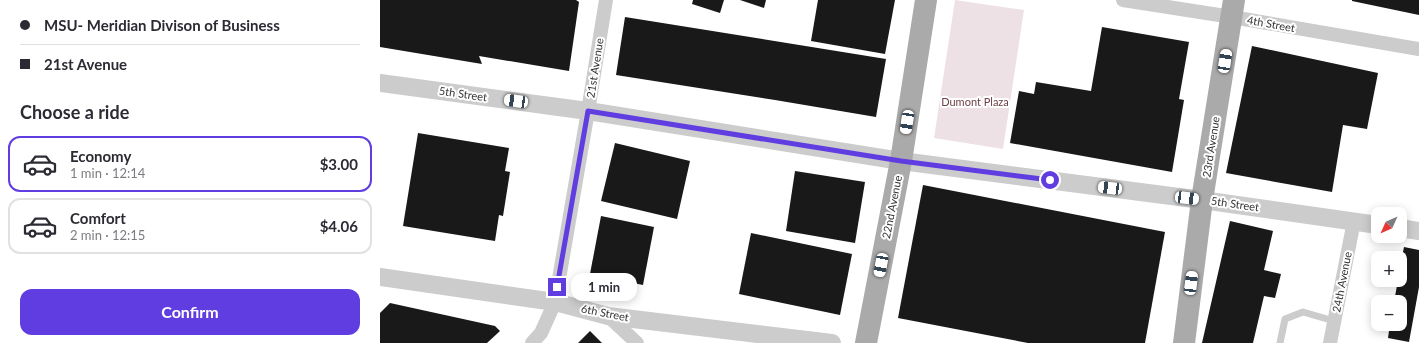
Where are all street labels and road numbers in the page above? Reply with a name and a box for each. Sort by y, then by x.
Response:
street label: 4th Street [1246,13,1296,34]
street label: 21st Avenue [583,37,606,99]
street label: 5th Street [438,84,488,103]
street label: 23rd Avenue [1199,115,1222,178]
street label: 22nd Avenue [879,174,904,240]
street label: 5th Street [1210,194,1260,213]
street label: 24th Avenue [1329,250,1354,313]
street label: 6th Street [580,302,630,324]

